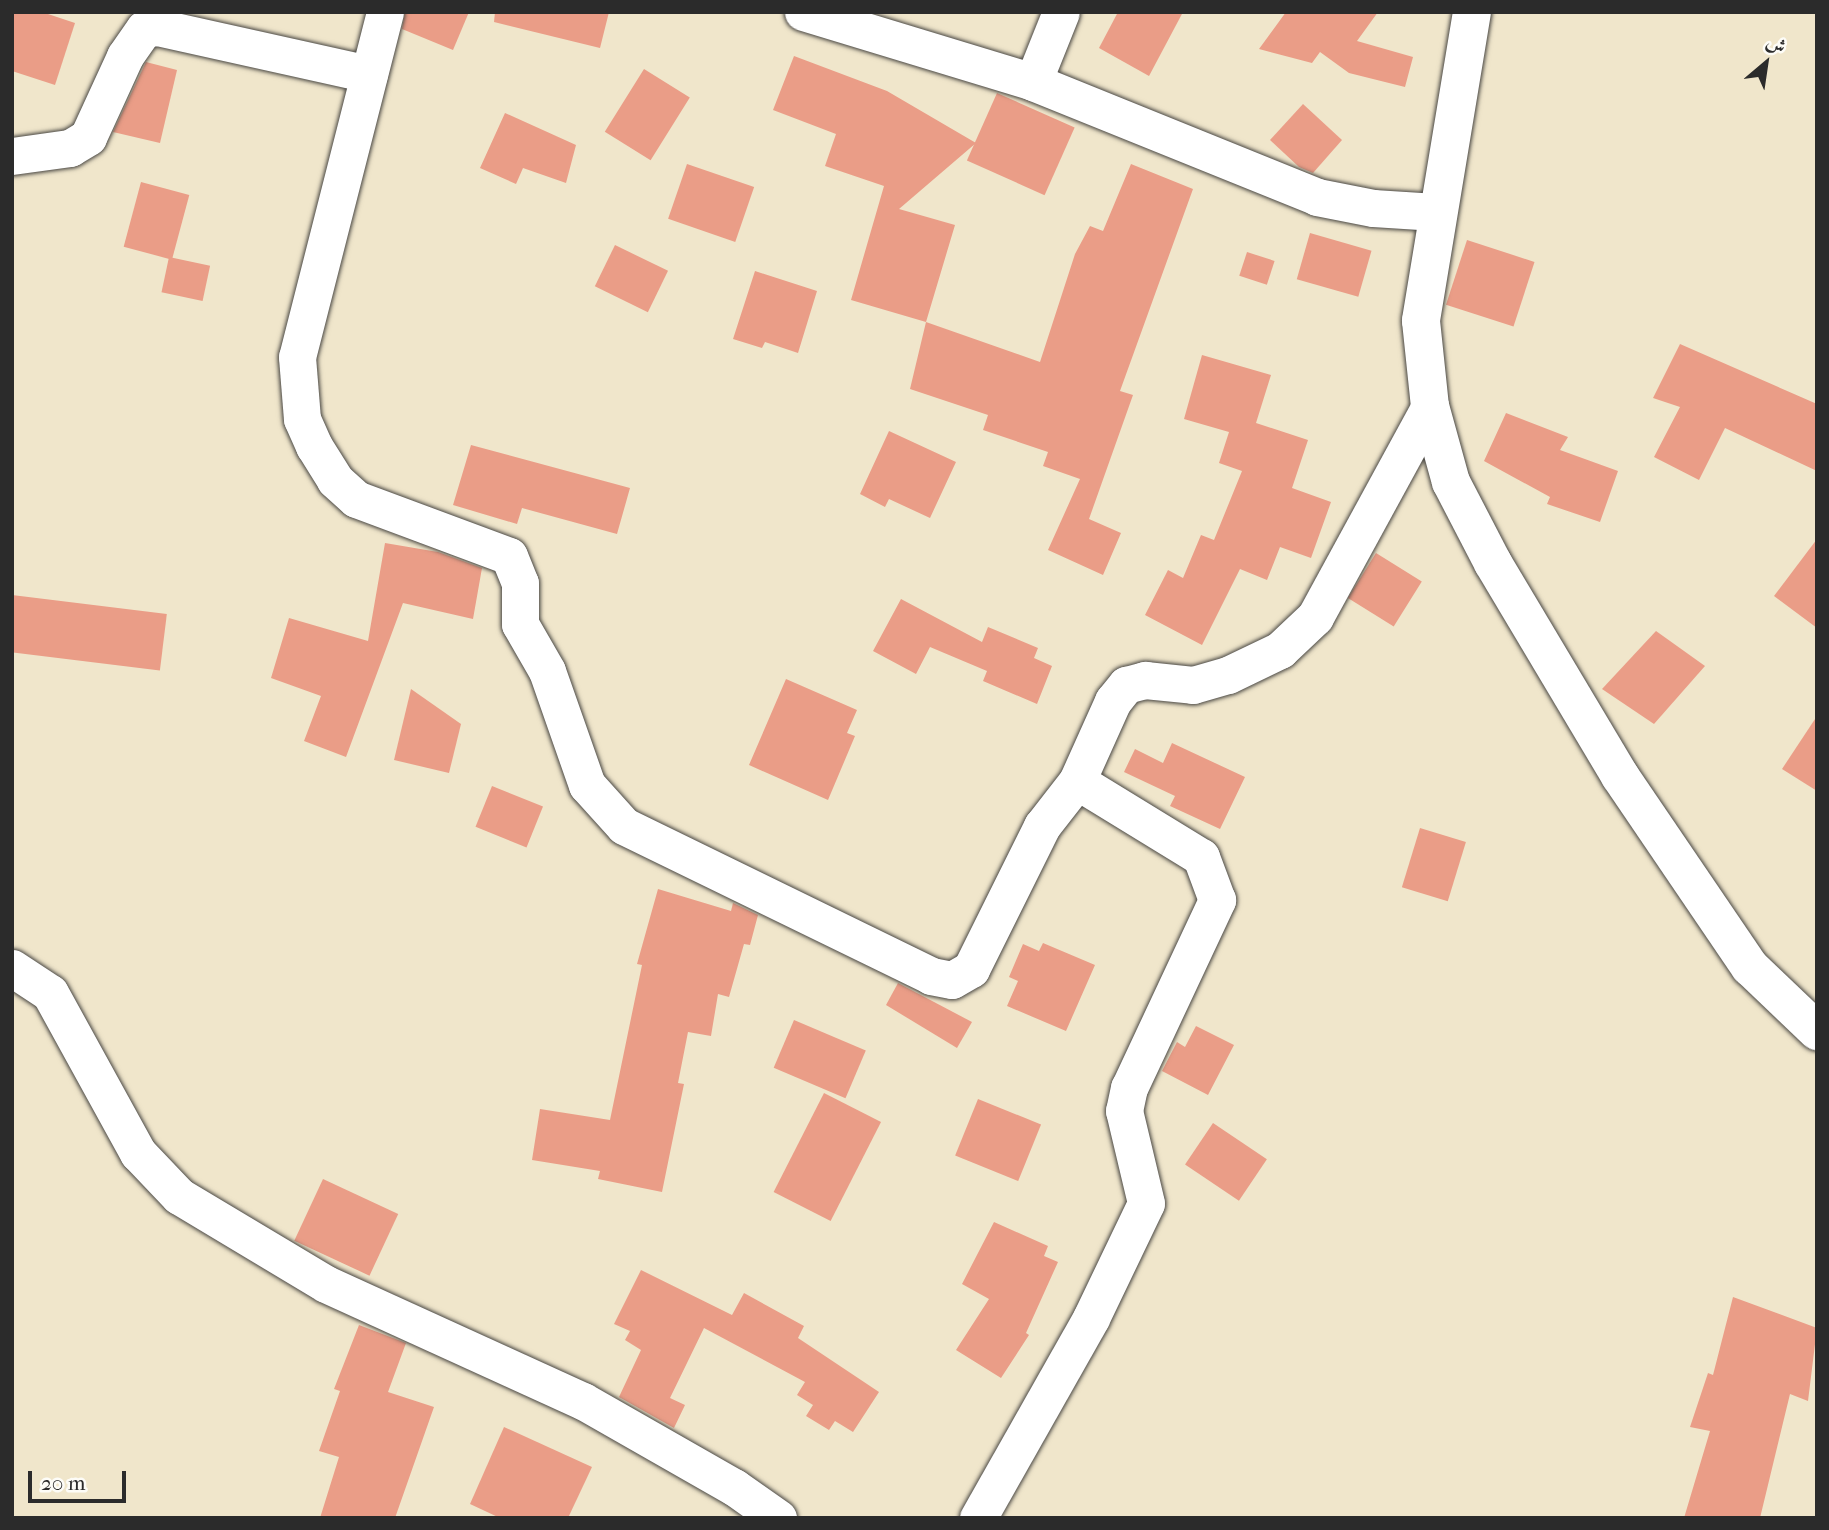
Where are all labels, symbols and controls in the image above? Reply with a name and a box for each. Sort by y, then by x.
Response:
north arrow [1731,28,1801,98]
text: ش [1763,30,1790,59]
scale bar [32,1456,130,1500]
text: 20 m [41,1471,85,1495]

